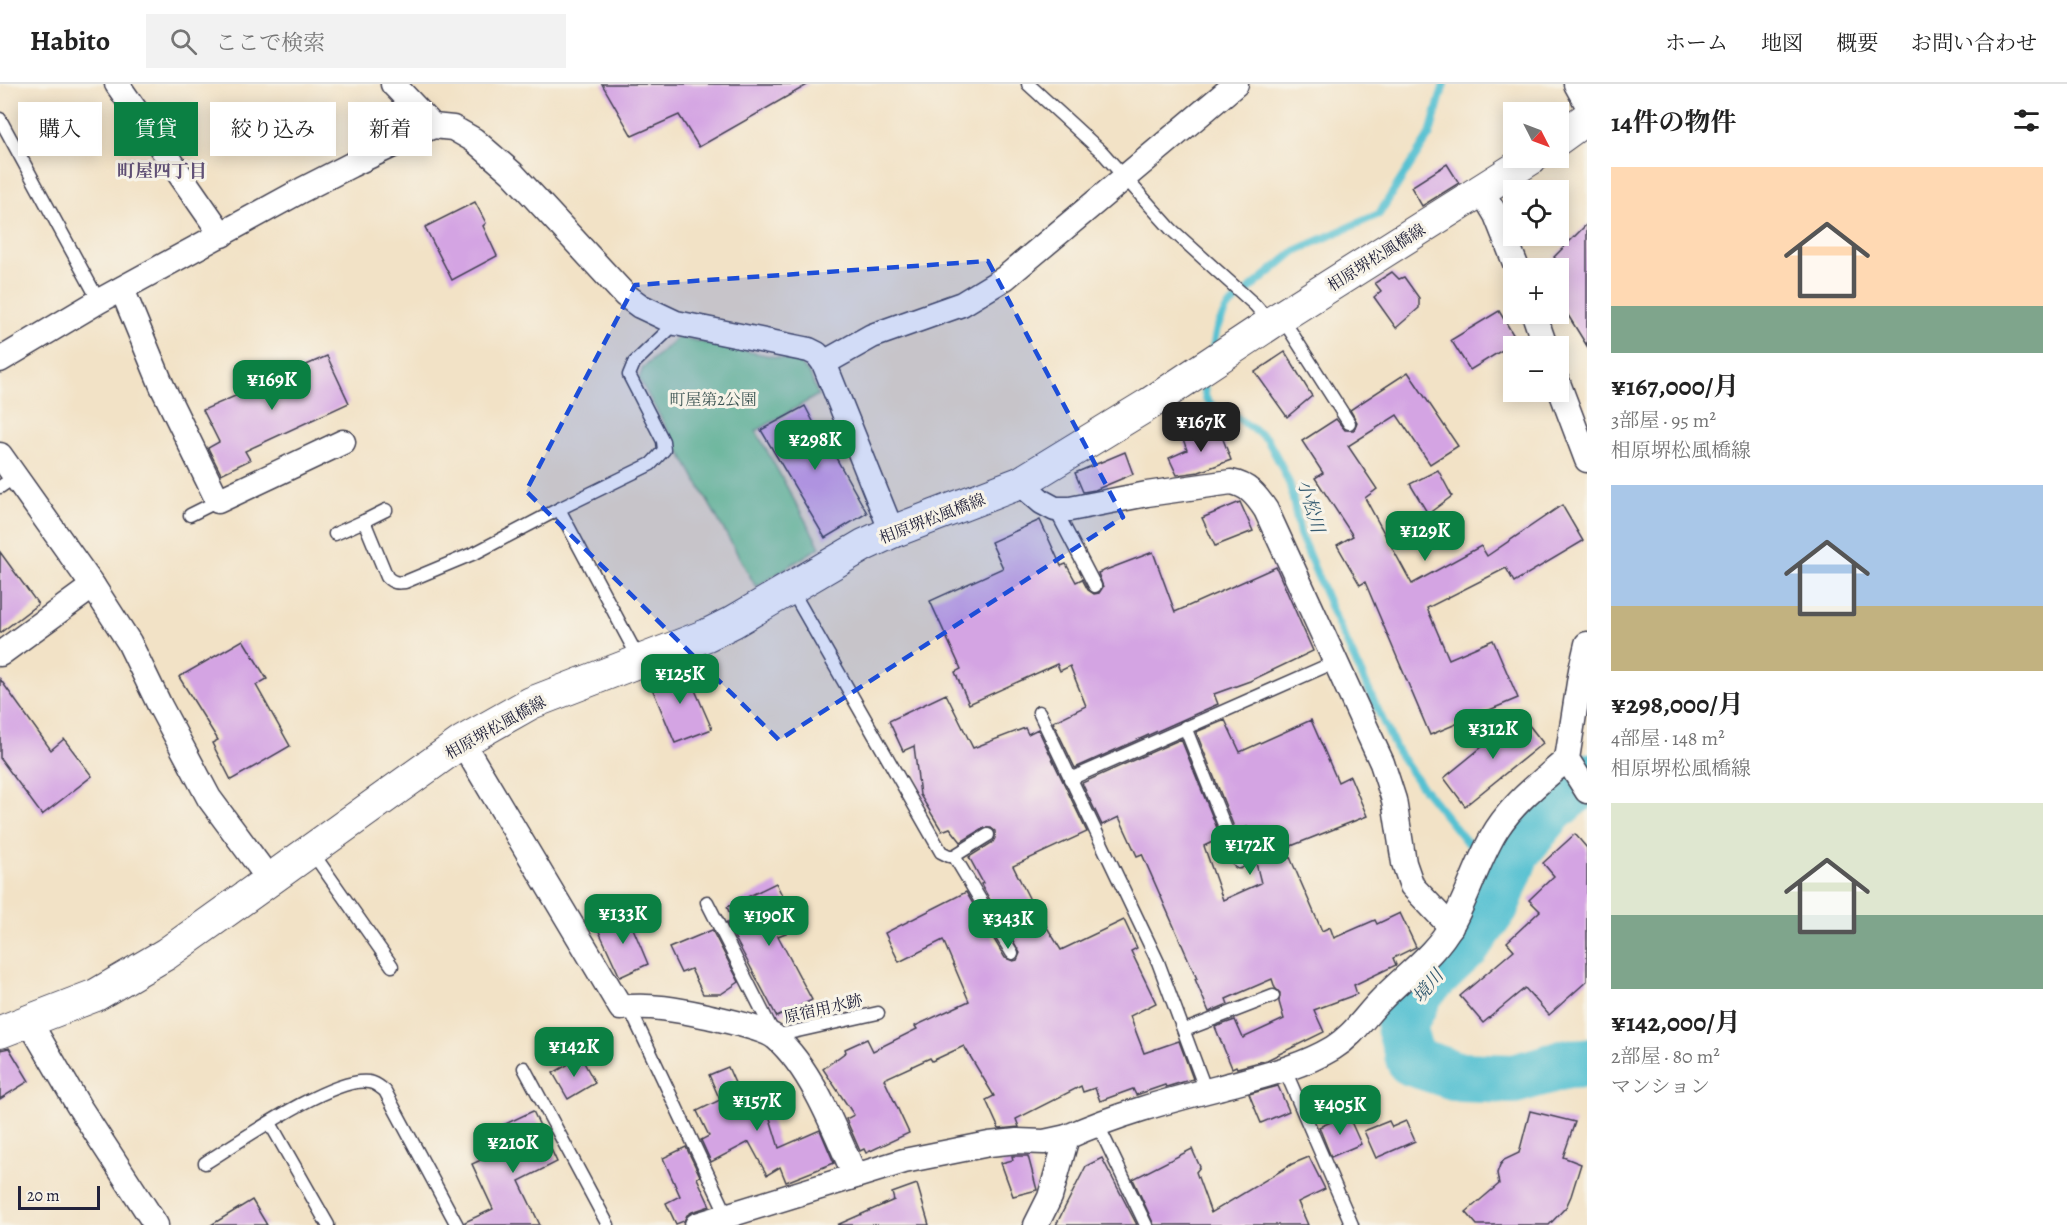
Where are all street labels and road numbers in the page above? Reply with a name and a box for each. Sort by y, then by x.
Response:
street label: 相原堺松風橋線 [1323,219,1430,297]
street label: 相原堺松風橋線 [876,489,989,549]
street label: 相原堺松風橋線 [441,691,550,765]
street label: 原宿用水跡 [782,989,865,1029]

